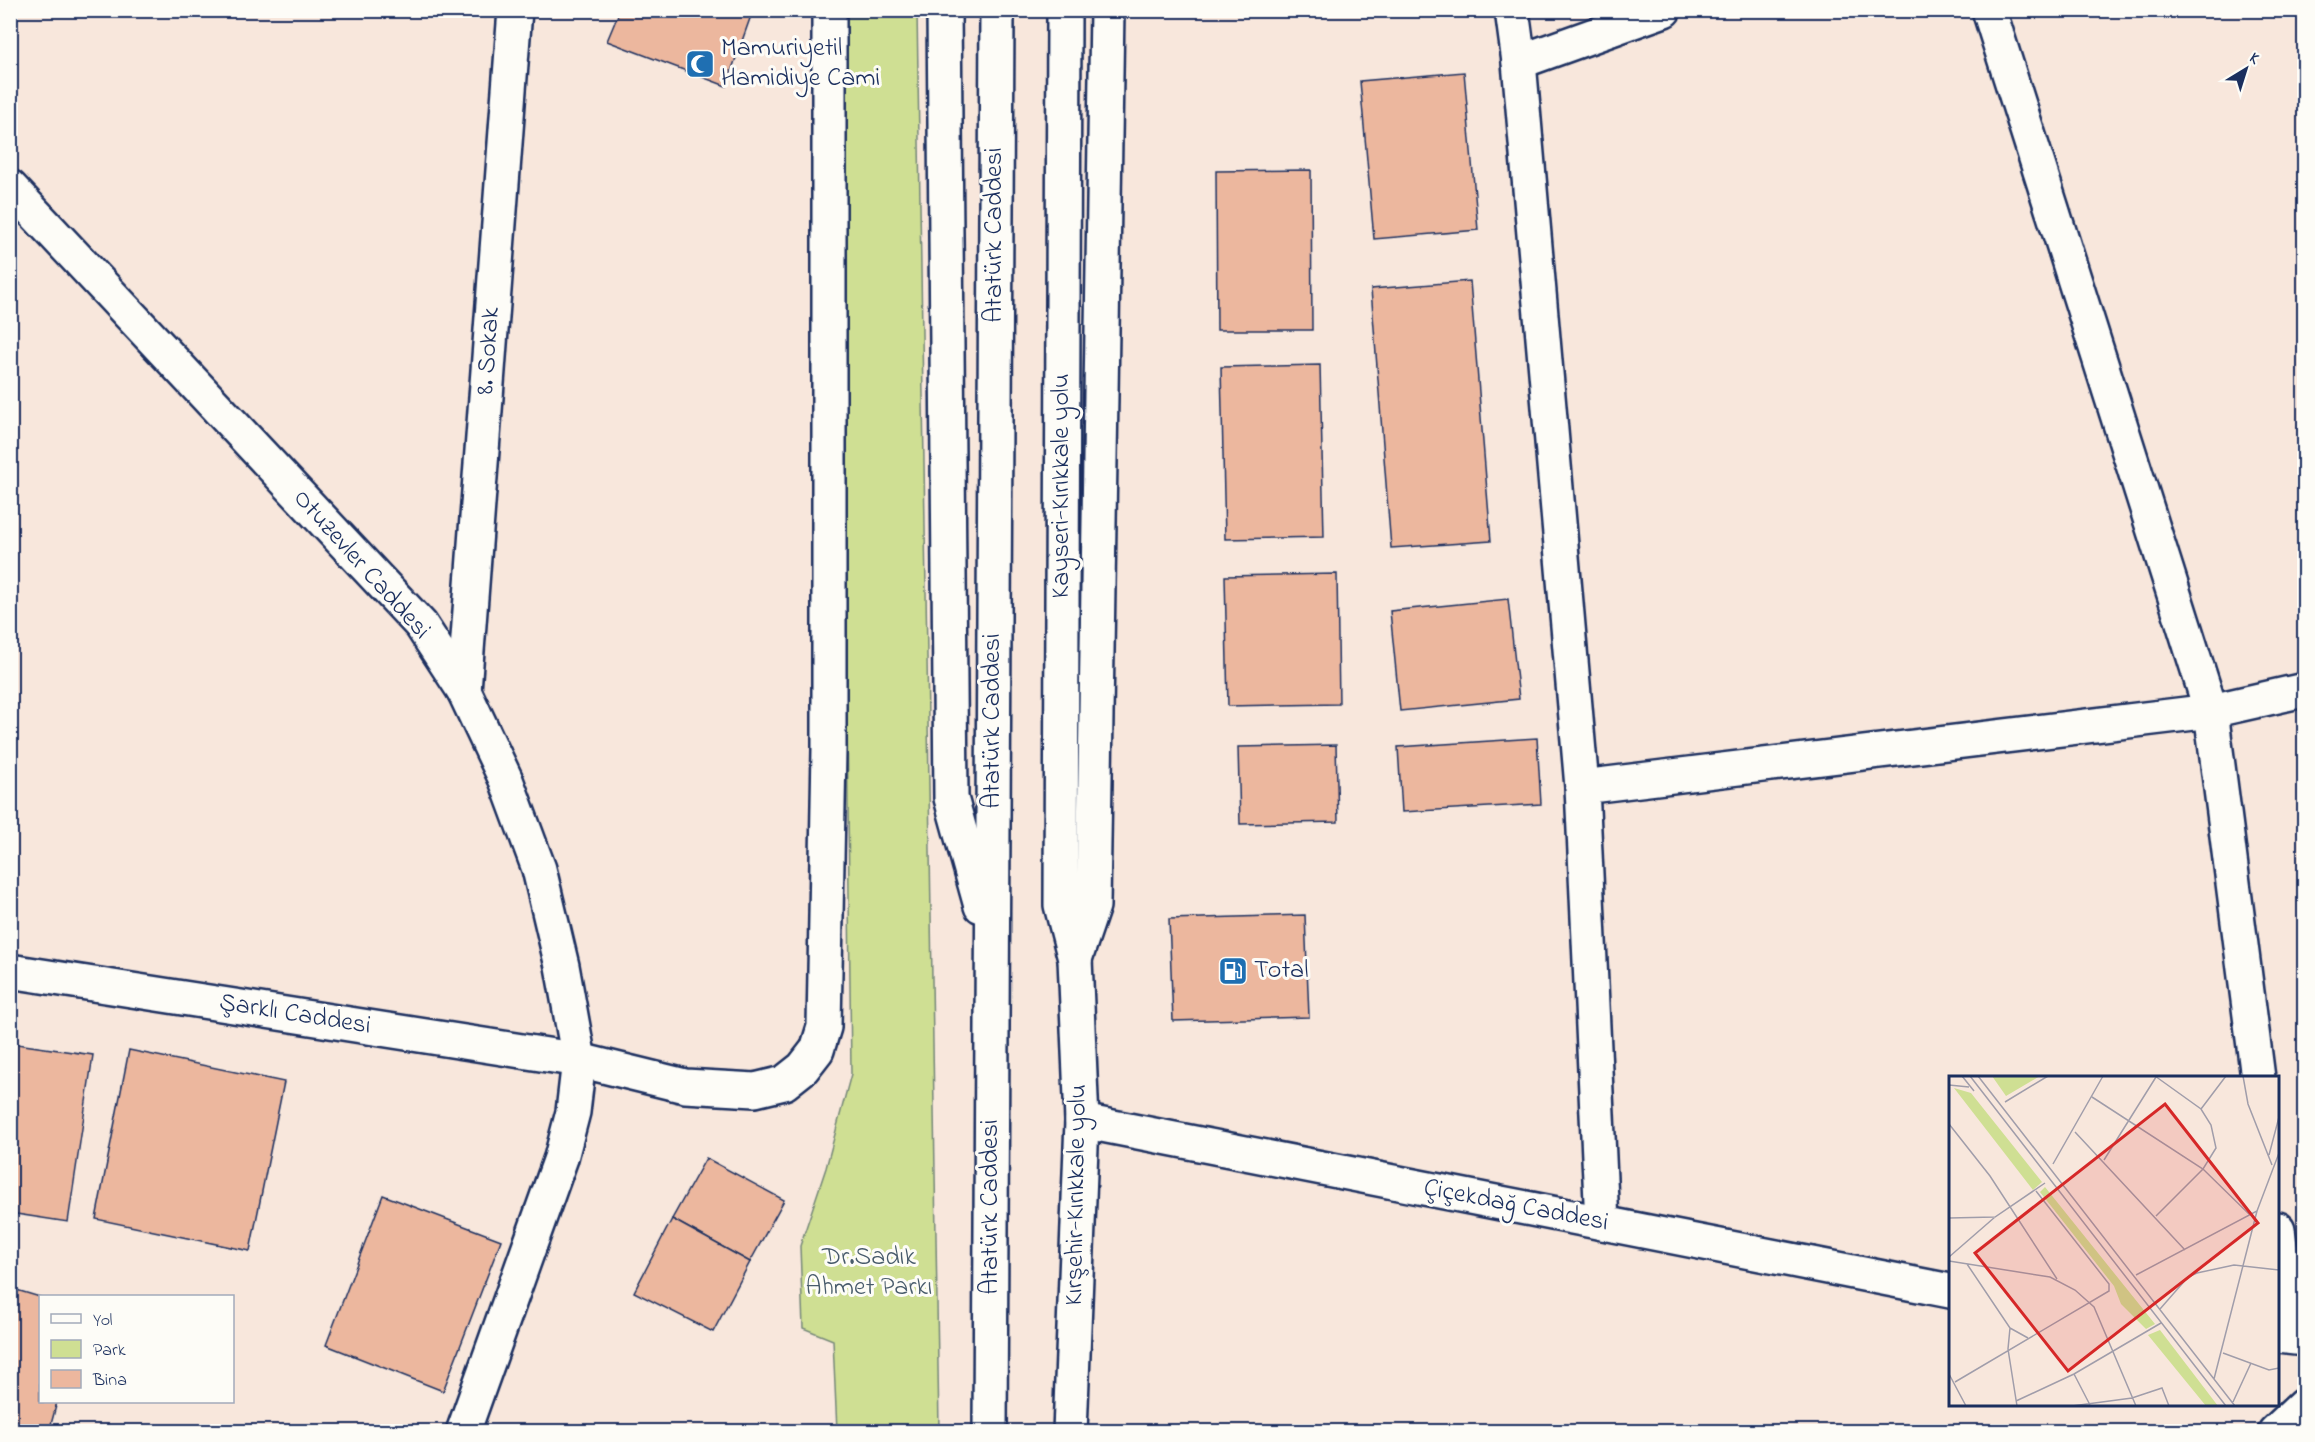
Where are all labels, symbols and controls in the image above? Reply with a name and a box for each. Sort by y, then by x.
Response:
place label: Mamuriyetil Hamidiye Cami [721,30,880,98]
north arrow [2216,39,2276,99]
text: K [2244,47,2265,71]
mosque icon: Mamuriyetil Hamidiye Cami [684,48,716,80]
street label: Atatürk Caddesi [976,147,1014,323]
street label: 8. Sokak [467,305,511,396]
street label: Kayseri-Kırıkkale yolu [1043,374,1081,598]
street label: Otuzevler Caddesi [283,481,439,649]
street label: Atatürk Caddesi [974,633,1012,809]
place label: Total [1254,952,1309,990]
fuel station icon: Total [1217,955,1249,987]
street label: Şarklı Caddesi [217,984,373,1046]
inset map [1949,1076,2279,1406]
street label: Kırşehir-Kırıkkale yolu [1056,1084,1098,1306]
street label: Atatürk Caddesi [972,1119,1010,1295]
street label: Çiçekdağ Caddesi [1420,1169,1612,1243]
park label: Dr.Sadık Ahmet Parkı [805,1239,933,1307]
legend [39,1295,234,1403]
text: Yol [93,1308,113,1334]
text: Park [93,1338,126,1364]
text: Bina [92,1368,127,1394]

